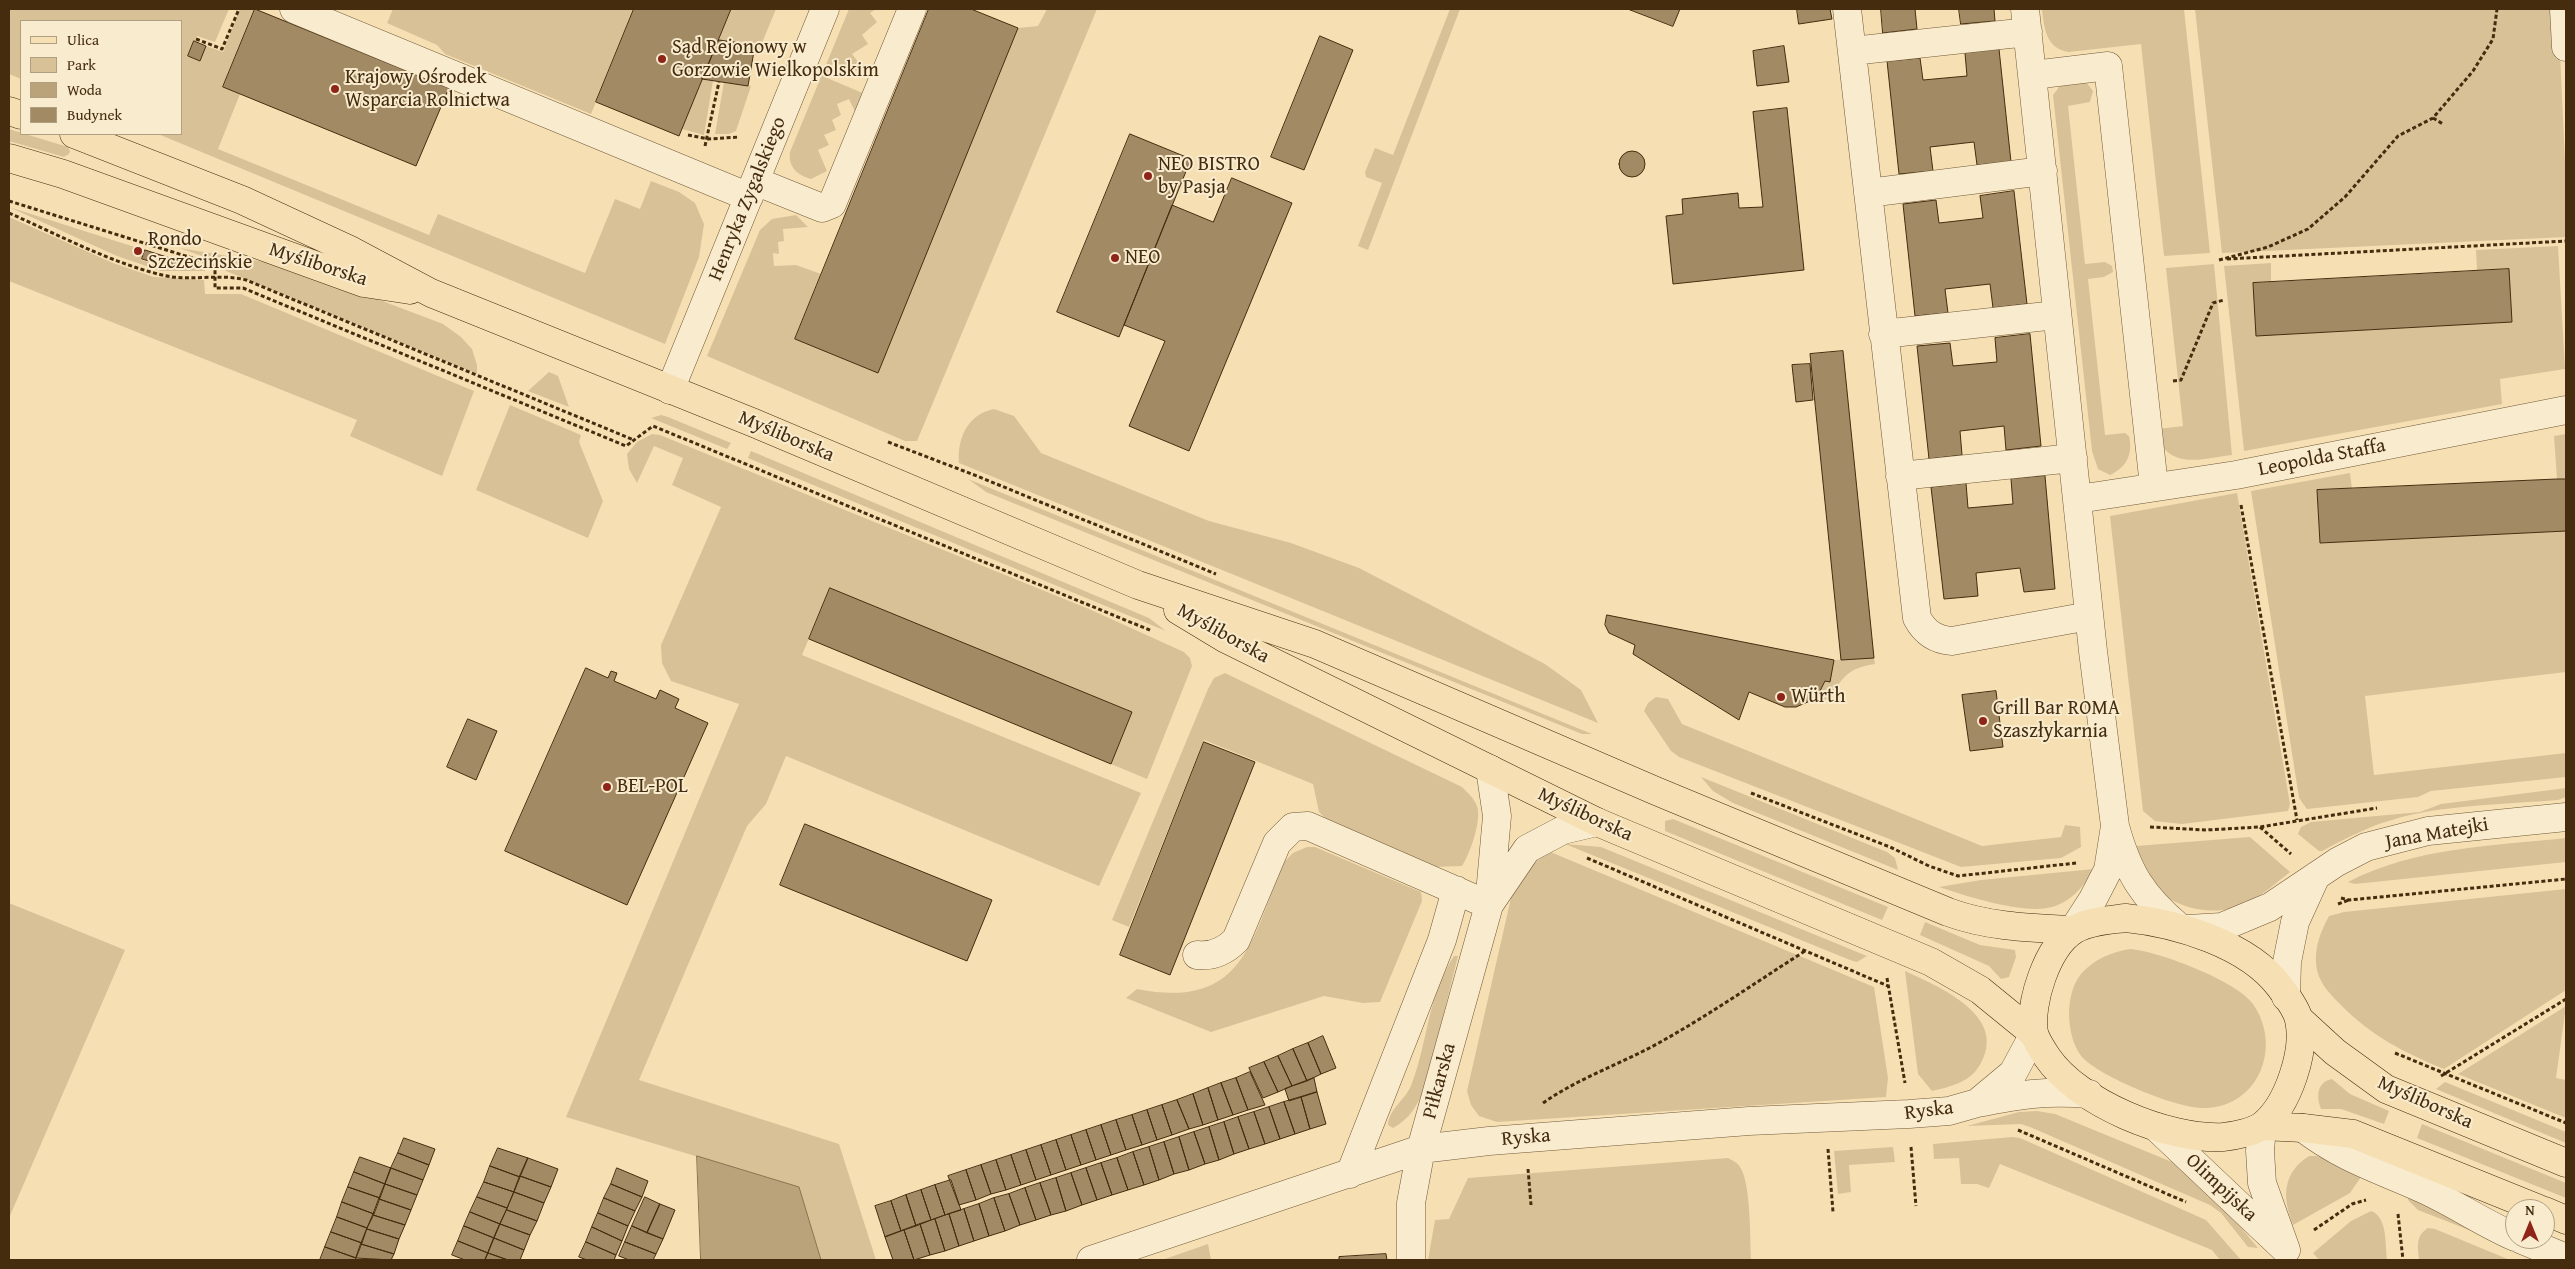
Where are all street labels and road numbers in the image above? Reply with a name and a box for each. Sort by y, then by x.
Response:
street label: Henryka Zygalskiego [704,113,792,285]
street label: Myśliborska [266,238,370,292]
street label: Myśliborska [734,406,838,468]
street label: Leopolda Staffa [2256,434,2388,482]
street label: Myśliborska [1173,599,1273,669]
street label: Myśliborska [1534,783,1636,847]
street label: Jana Matejki [2384,813,2490,855]
street label: Piłkarska [1418,1040,1462,1122]
street label: Myśliborska [2374,1071,2476,1135]
street label: Ryska [1903,1096,1955,1126]
street label: Ryska [1501,1124,1551,1152]
street label: Olimpijska [2180,1149,2262,1227]

